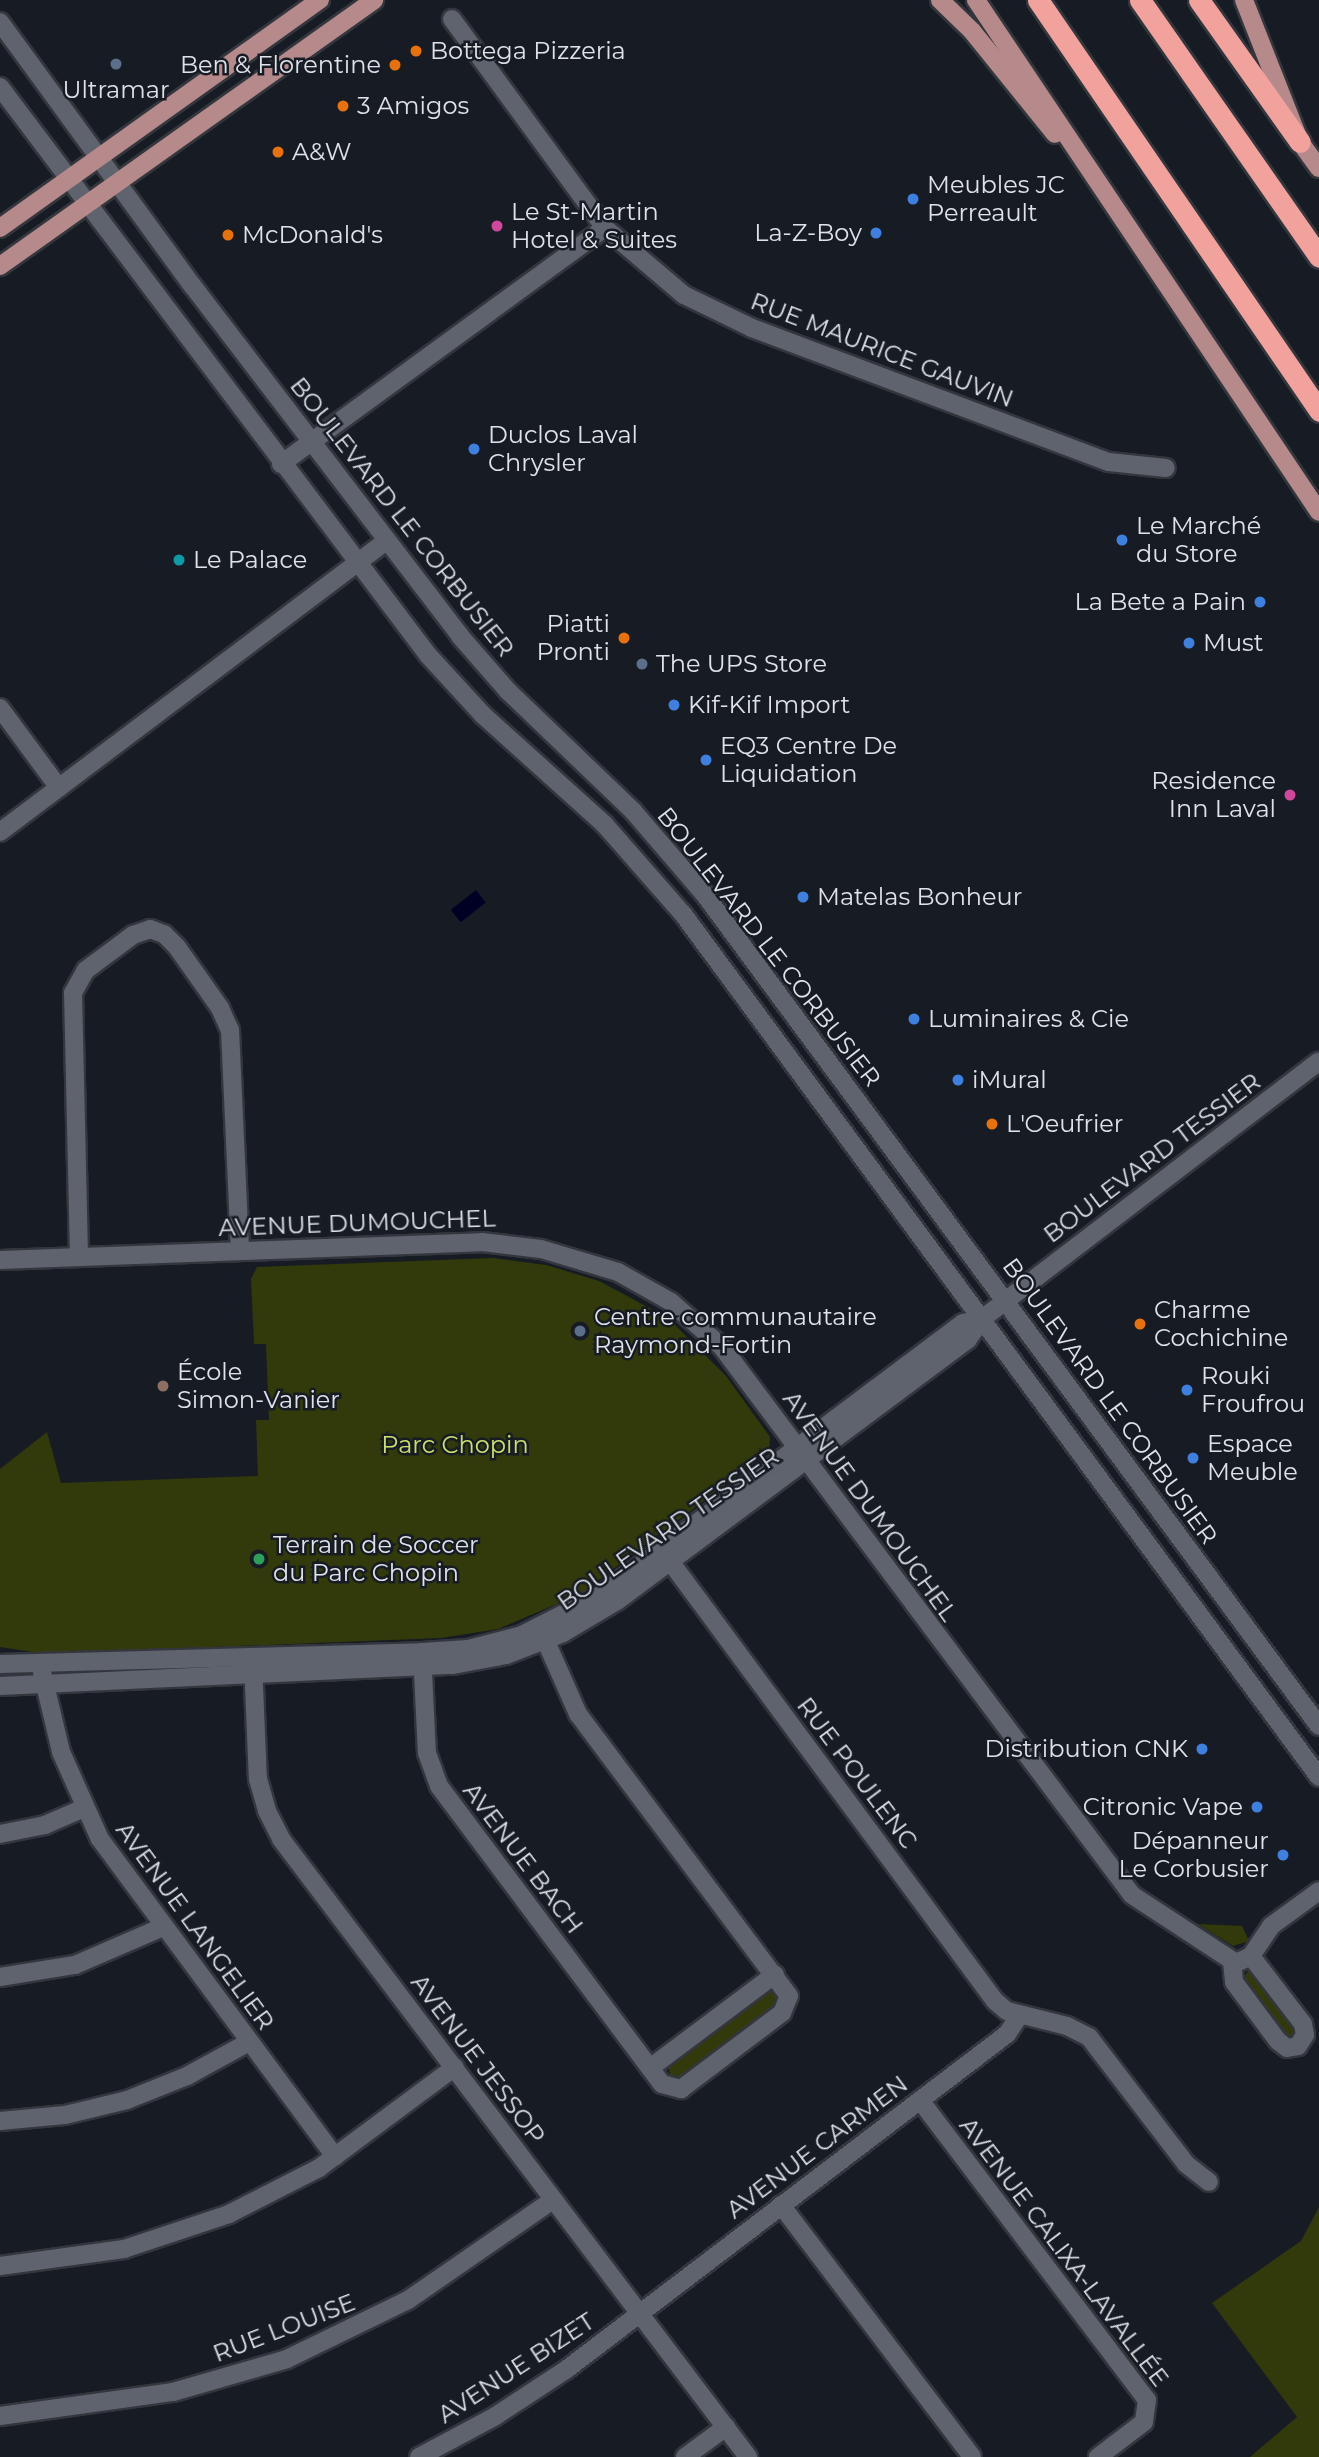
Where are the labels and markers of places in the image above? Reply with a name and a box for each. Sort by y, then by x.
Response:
place label: Bottega Pizzeria [430,37,626,65]
marker: Bottega Pizzeria [408,43,424,59]
place label: Ben & Florentine [180,51,381,79]
marker: Ultramar [108,56,124,72]
marker: Ben & Florentine [387,57,403,73]
place label: Ultramar [62,76,170,104]
place label: 3 Amigos [357,92,469,120]
marker: 3 Amigos [335,98,351,114]
place label: A&W [292,138,351,166]
marker: A&W [270,144,286,160]
place label: Meubles JC Perreault [927,171,1065,227]
marker: Meubles JC Perreault [905,191,921,207]
place label: Le St-Martin Hotel & Suites [511,198,677,254]
marker: Le St-Martin Hotel & Suites [489,218,505,234]
place label: La-Z-Boy [754,219,862,247]
place label: McDonald's [242,221,383,249]
marker: La-Z-Boy [868,225,884,241]
marker: McDonald's [220,227,236,243]
place label: Duclos Laval Chrysler [488,421,638,477]
marker: Duclos Laval Chrysler [466,441,482,457]
place label: Le Marché du Store [1136,512,1261,568]
marker: Le Marché du Store [1114,532,1130,548]
place label: Le Palace [193,546,307,574]
marker: Le Palace [171,552,187,568]
place label: La Bete a Pain [1075,588,1246,616]
marker: La Bete a Pain [1252,594,1268,610]
place label: Piatti Pronti [537,610,610,666]
place label: Must [1203,629,1264,657]
marker: Piatti Pronti [616,630,632,646]
marker: Must [1181,635,1197,651]
place label: The UPS Store [656,650,827,678]
marker: The UPS Store [634,656,650,672]
place label: Kif-Kif Import [688,691,850,719]
marker: Kif-Kif Import [666,697,682,713]
place label: EQ3 Centre De Liquidation [720,732,897,788]
marker: EQ3 Centre De Liquidation [698,752,714,768]
place label: Residence Inn Laval [1151,767,1276,823]
marker: Residence Inn Laval [1282,787,1298,803]
place label: Matelas Bonheur [817,883,1022,911]
marker: Matelas Bonheur [795,889,811,905]
place label: Luminaires & Cie [928,1005,1129,1033]
marker: Luminaires & Cie [906,1011,922,1027]
place label: iMural [972,1066,1047,1094]
marker: iMural [950,1072,966,1088]
place label: L'Oeufrier [1006,1110,1123,1138]
marker: L'Oeufrier [984,1116,1000,1132]
place label: Charme Cochichine [1154,1296,1288,1352]
place label: Centre communautaire Raymond-Fortin [594,1303,877,1359]
marker: Charme Cochichine [1132,1316,1148,1332]
marker: Centre communautaire Raymond-Fortin [572,1323,588,1339]
place label: École Simon-Vanier [177,1358,340,1414]
place label: Rouki Froufrou [1201,1362,1305,1418]
marker: École Simon-Vanier [155,1378,171,1394]
marker: Rouki Froufrou [1179,1382,1195,1398]
place label: Espace Meuble [1207,1430,1298,1486]
marker: Espace Meuble [1185,1450,1201,1466]
place label: Terrain de Soccer du Parc Chopin [273,1531,479,1587]
marker: Terrain de Soccer du Parc Chopin [251,1551,267,1567]
place label: Distribution CNK [985,1735,1188,1763]
marker: Distribution CNK [1194,1741,1210,1757]
place label: Citronic Vape [1083,1793,1243,1821]
marker: Citronic Vape [1249,1799,1265,1815]
place label: Dépanneur Le Corbusier [1119,1827,1269,1883]
marker: Dépanneur Le Corbusier [1275,1847,1291,1863]

